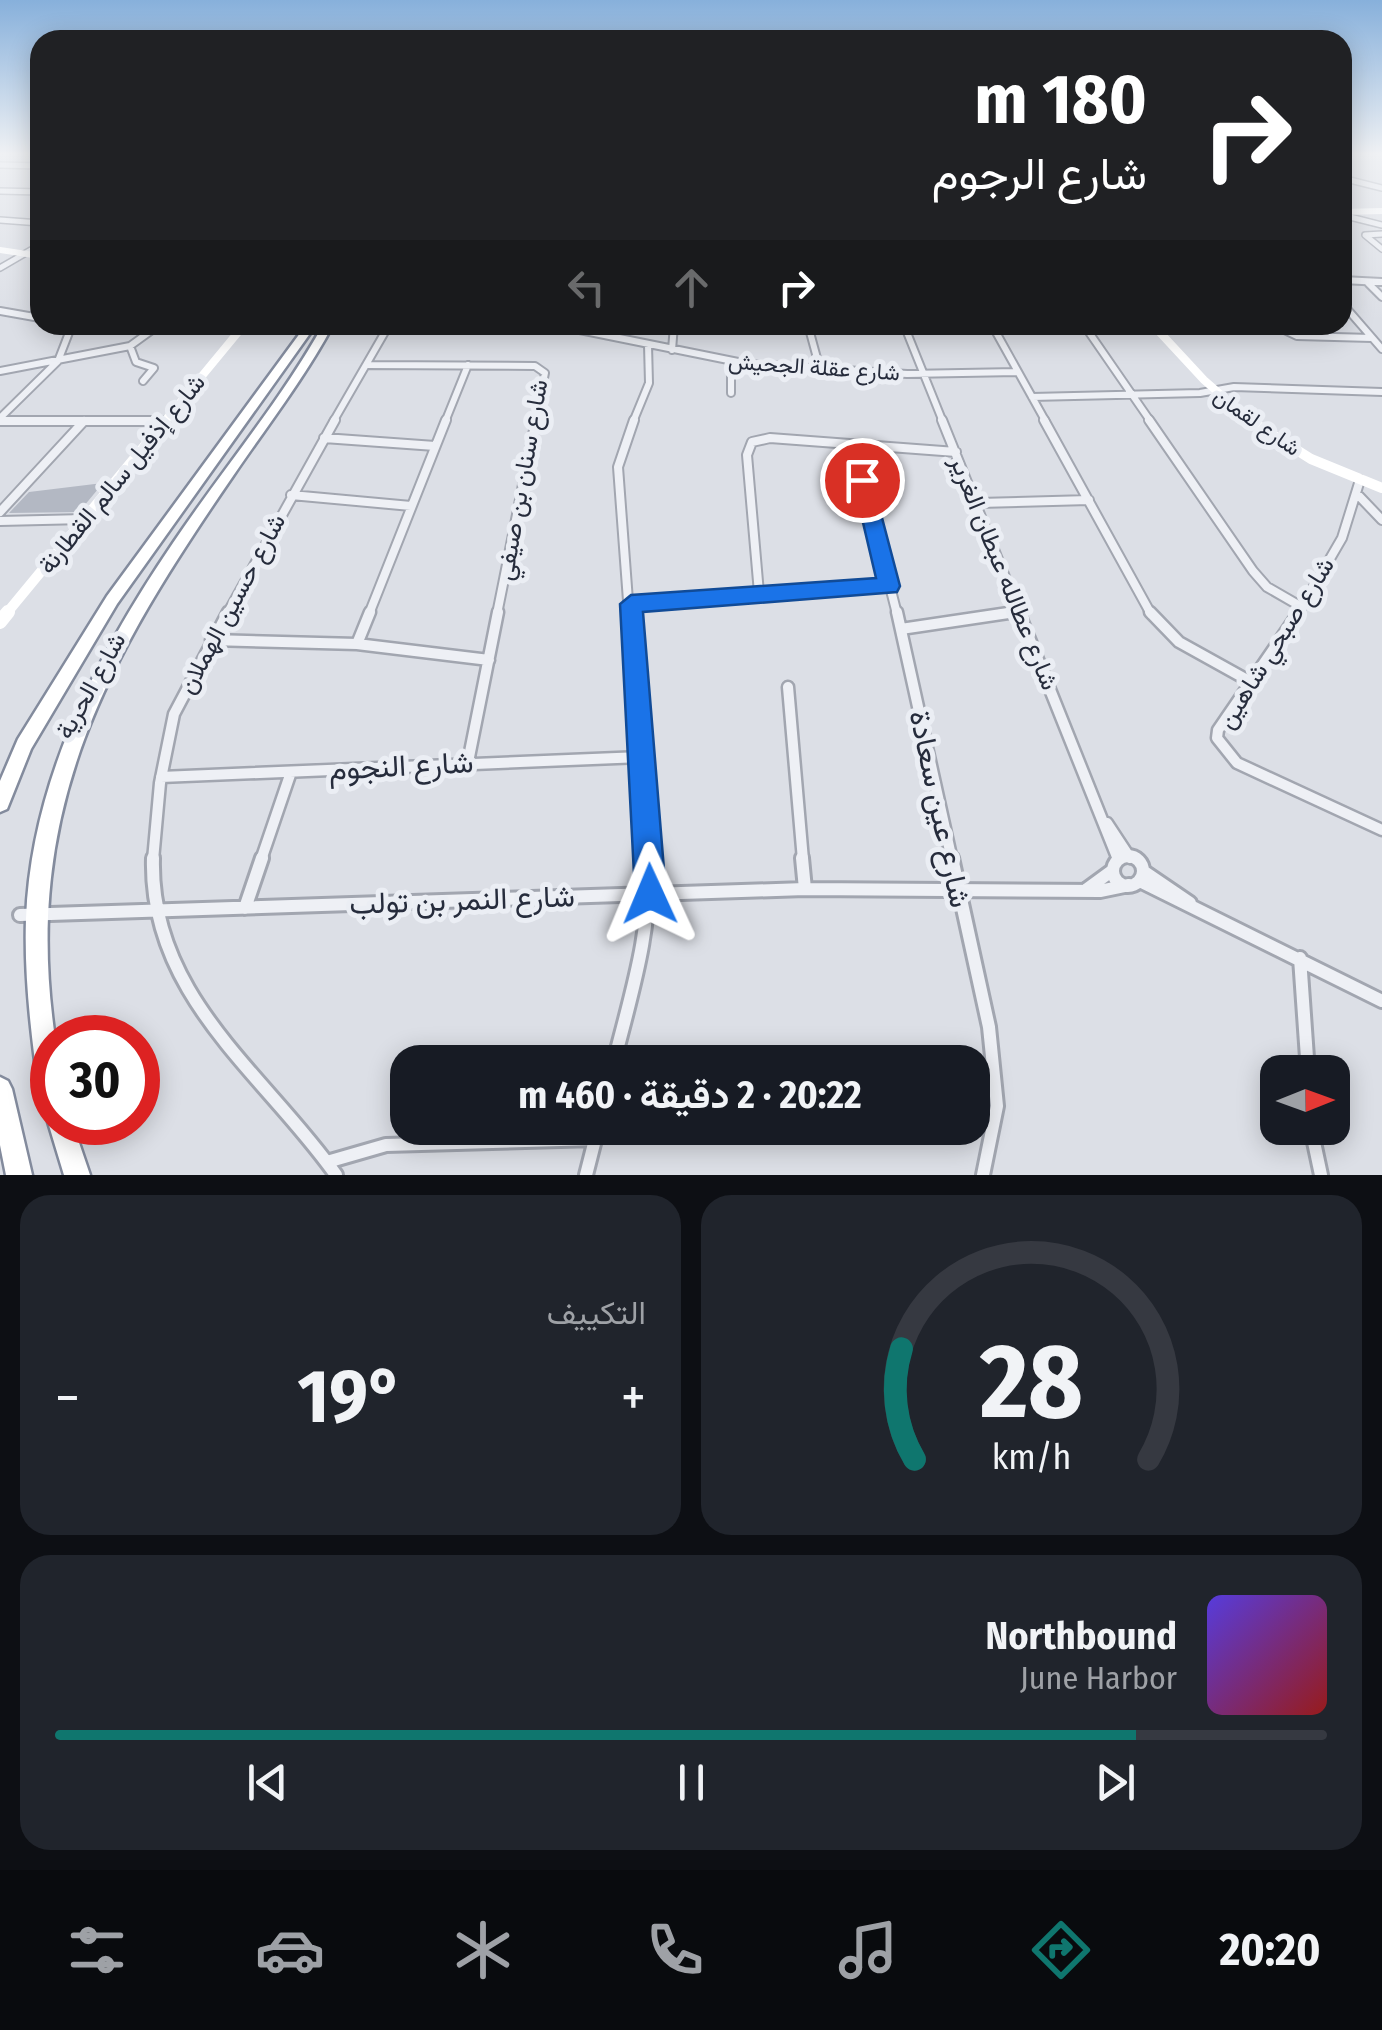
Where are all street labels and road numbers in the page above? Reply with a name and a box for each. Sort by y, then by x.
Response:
street label: شارع عقلة الجحيش [727,348,901,387]
street label: شارع إذفيل سالم القطارنة [32,368,213,581]
street label: شارع سنان بن صيفي [490,377,559,584]
street label: شارع لقمان [1208,382,1306,463]
street label: شارع عطالله عبطان الغرير [942,451,1065,695]
street label: شارع حسين الهملان [172,509,293,700]
street label: شارع صبحي شاهين [1211,552,1345,737]
street label: شارع الحرية [50,628,133,745]
street label: شارع عين سعادة [900,707,978,911]
street label: شارع النجوم [328,744,474,790]
street label: شارع النمر بن تولب [349,878,575,924]

